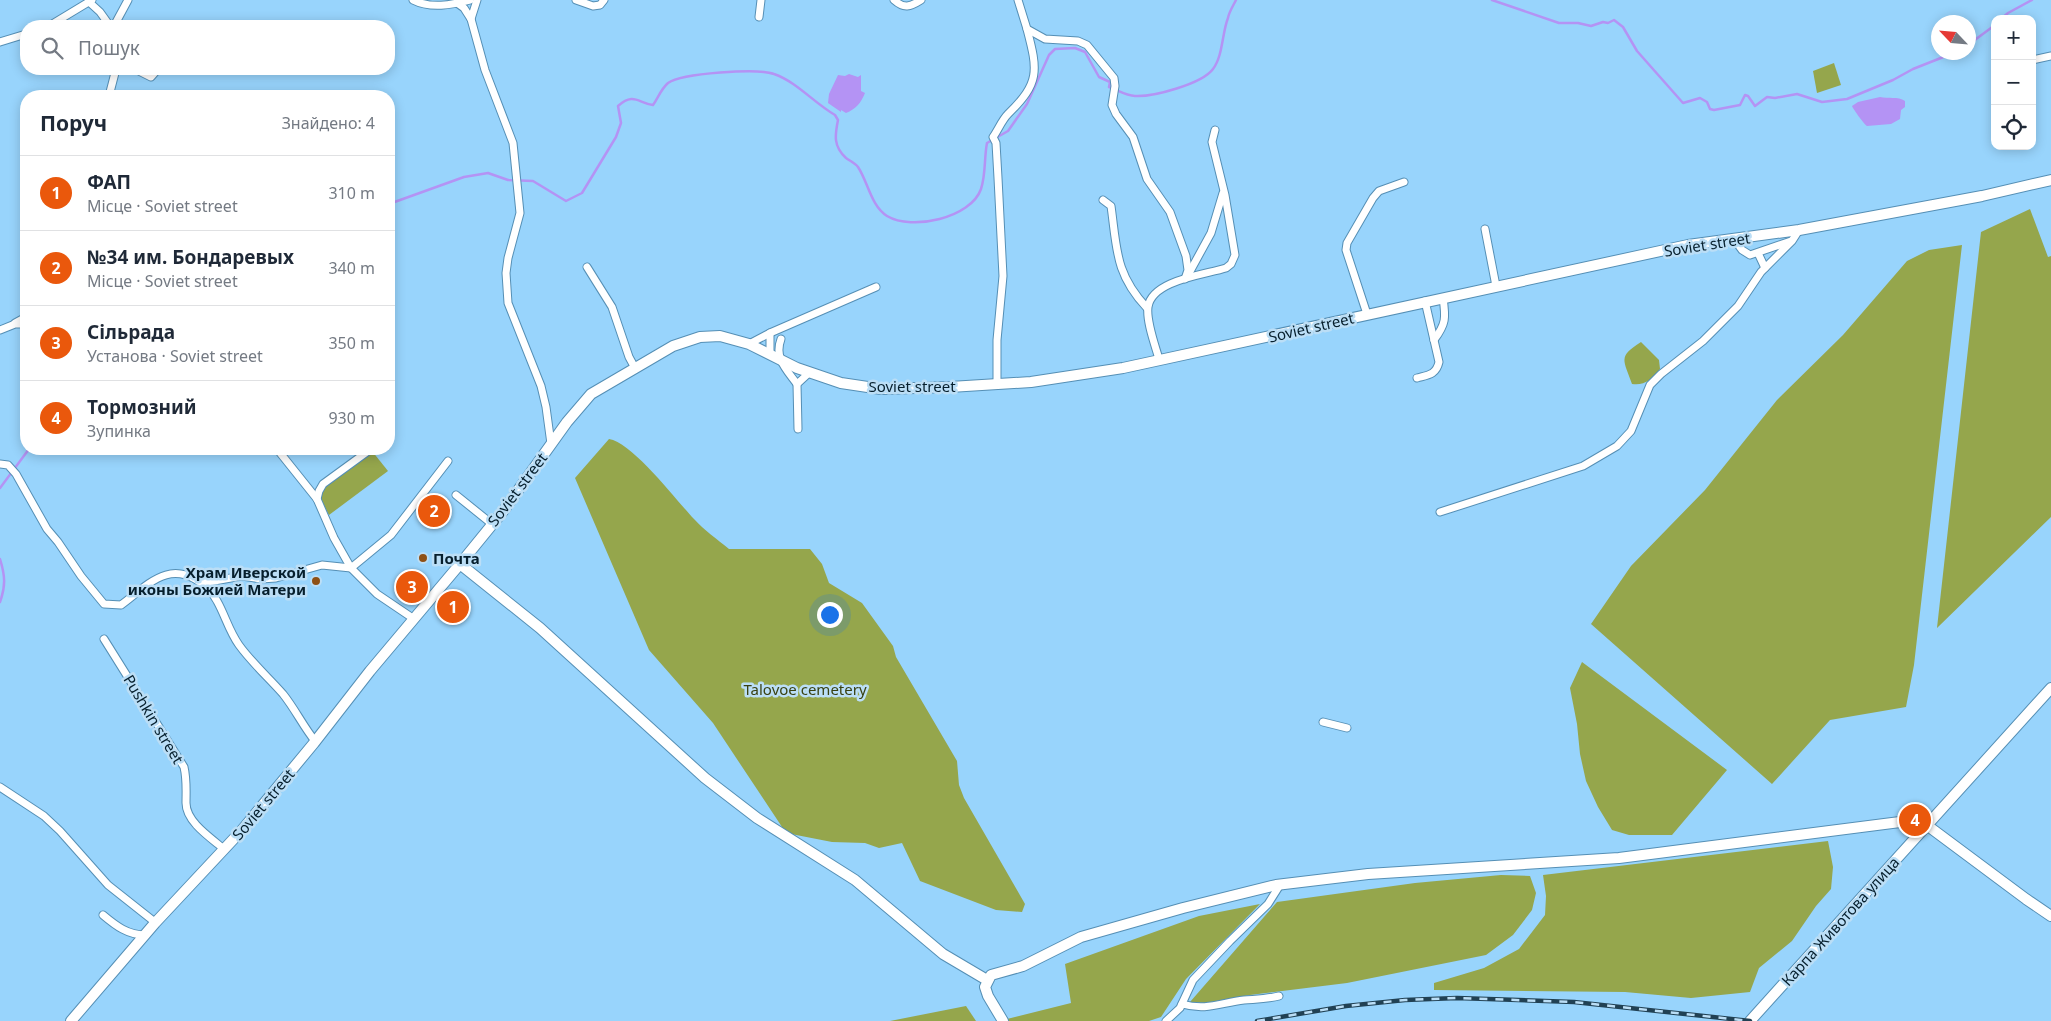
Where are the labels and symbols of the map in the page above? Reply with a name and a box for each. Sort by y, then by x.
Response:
north arrow [1931,15,1976,60]
street label: Soviet street [1662,227,1752,261]
street label: Soviet street [1266,307,1356,347]
street label: Soviet street [868,376,956,396]
street label: Soviet street [483,448,552,530]
pin: 2 [418,492,450,530]
place label: Почта [433,548,480,568]
marker: Почта [417,552,429,564]
place label: Храм Иверской иконы Божией Матери [128,562,306,599]
pin: 3 [396,568,428,606]
marker: Храм Иверской иконы Божией Матери [310,575,322,587]
pin: 1 [437,588,469,626]
your location [817,602,843,628]
street label: Pushkin street [119,671,189,768]
park label: Talovoe cemetery [743,679,867,699]
street label: Soviet street [227,764,299,844]
pin: 4 [1899,801,1931,839]
street label: Карпа Животова улица [1777,852,1903,990]

